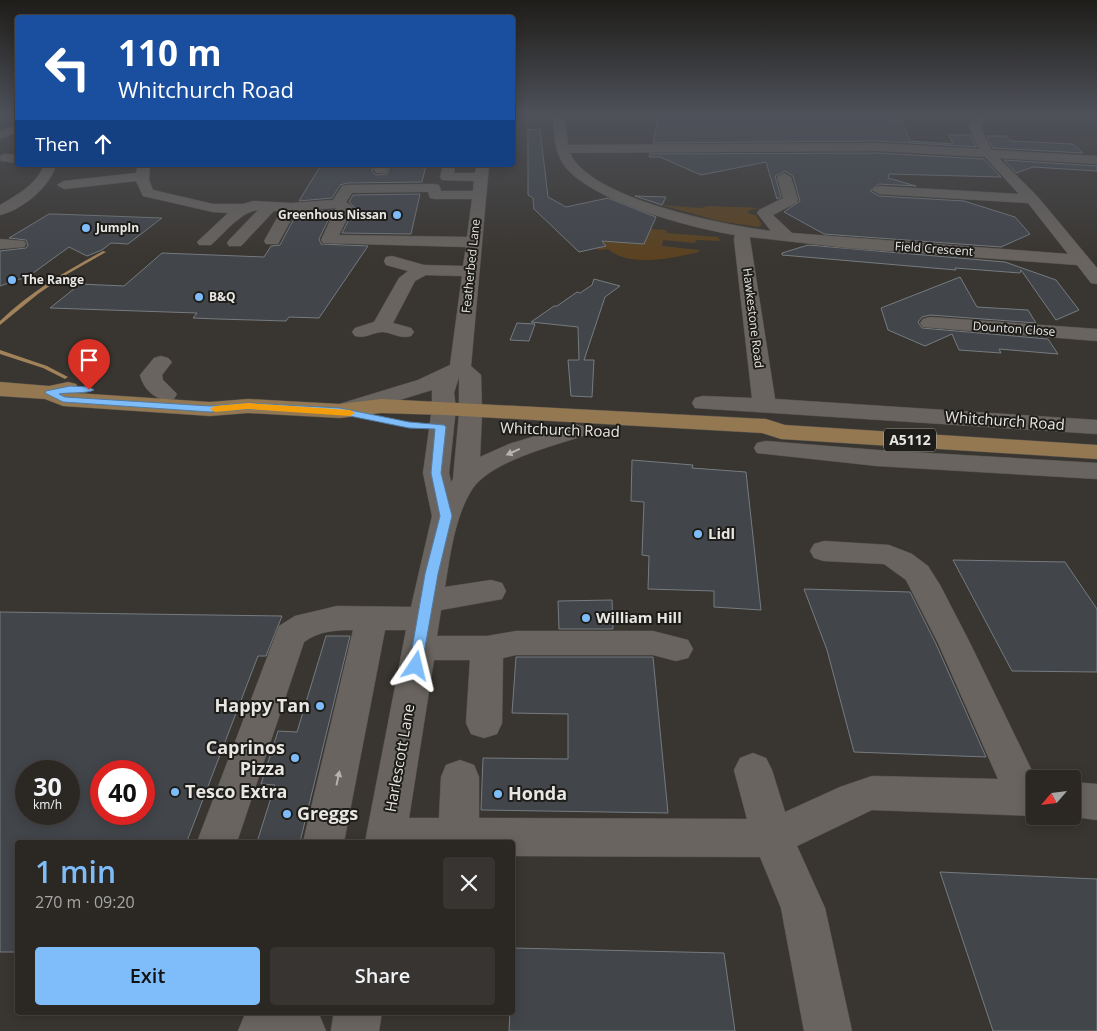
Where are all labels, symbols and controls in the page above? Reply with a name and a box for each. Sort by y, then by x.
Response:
text: 110 m [118,29,222,76]
icon: left [35,35,100,100]
text: Whitchurch Road [118,74,294,104]
icon: ahead [89,130,117,158]
text: Then [35,131,79,157]
place label: Greenhous Nissan [278,206,387,223]
marker: Greenhous Nissan [391,209,403,221]
street label: Featherbed Lane [457,218,484,314]
place label: JumpIn [95,219,139,236]
marker: JumpIn [80,222,92,234]
street label: Field Crescent [894,237,974,260]
street label: Hawkestone Road [739,267,768,369]
place label: The Range [22,271,84,288]
marker: The Range [6,274,18,286]
place label: B&Q [209,288,236,305]
marker: B&Q [193,291,205,303]
street label: Dounton Close [972,317,1056,340]
pin [68,339,110,390]
icon: arrive [75,346,103,374]
street label: Whitchurch Road [945,406,1066,434]
street label: Whitchurch Road [500,417,620,441]
road number: A5112 [884,428,936,452]
one-way arrow [506,449,520,457]
place label: Lidl [708,523,735,543]
marker: Lidl [692,528,704,540]
place label: William Hill [596,607,682,627]
marker: William Hill [580,612,592,624]
position arrow [389,639,441,691]
place label: Happy Tan [215,693,310,717]
marker: Happy Tan [314,700,326,712]
street label: Harlescott Lane [380,702,418,813]
place label: Caprinos Pizza [206,735,285,780]
marker: Caprinos Pizza [289,752,301,764]
speed limit sign: 40 [90,760,155,825]
text: 30 [33,769,62,803]
one-way arrow [334,770,342,785]
north arrow [1026,770,1081,825]
map controls [1026,770,1081,825]
place label: Tesco Extra [185,779,287,803]
place label: Honda [508,781,567,805]
marker: Tesco Extra [169,786,181,798]
marker: Honda [492,788,504,800]
text: km/h [33,796,62,813]
place label: Greggs [297,801,358,825]
marker: Greggs [281,808,293,820]
text: 1 min [35,851,116,892]
button: close [443,857,495,909]
text: 270 m · 09:20 [35,891,135,913]
button: Exit [35,947,260,1005]
button: Share [270,947,495,1005]

